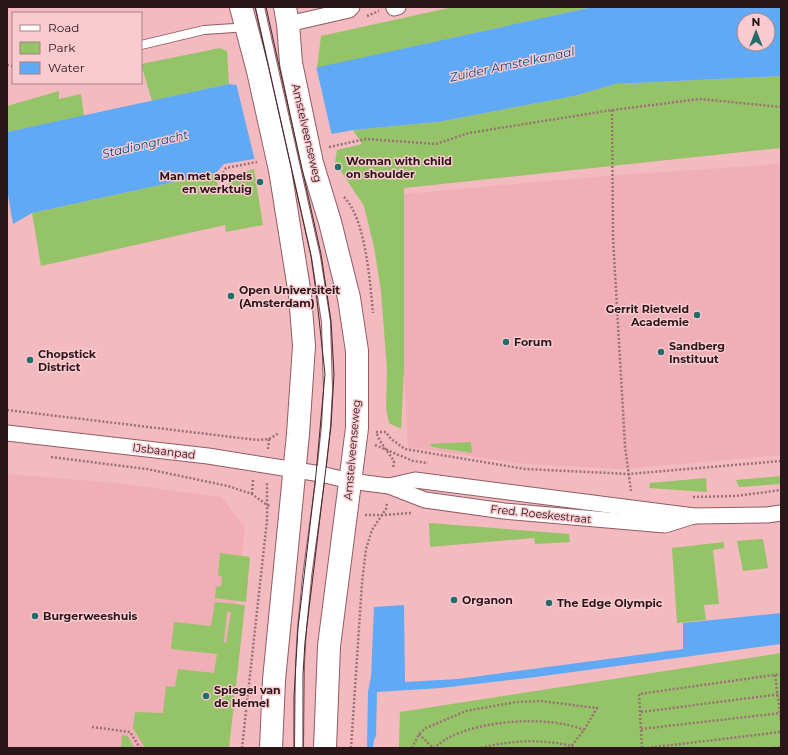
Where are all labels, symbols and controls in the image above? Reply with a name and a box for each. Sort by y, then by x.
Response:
legend [12,12,142,84]
north arrow [736,12,776,52]
text: N [752,15,760,29]
text: Road [48,20,79,35]
text: Park [48,40,76,55]
water label: Zuider Amstelkanaal [447,43,577,85]
text: Water [48,60,85,75]
street label: Amstelveenseweg [289,82,325,184]
water label: Stadiongracht [101,127,190,161]
place label: Woman with child on shoulder [346,154,452,181]
marker: Woman with child on shoulder [333,162,343,172]
place label: Man met appels en werktuig [160,169,252,196]
marker: Man met appels en werktuig [255,177,265,187]
place label: Open Universiteit (Amsterdam) [239,283,340,310]
marker: Open Universiteit (Amsterdam) [226,291,236,301]
place label: Gerrit Rietveld Academie [606,302,689,329]
marker: Gerrit Rietveld Academie [692,310,702,320]
place label: Forum [514,335,552,349]
marker: Forum [501,337,511,347]
place label: Sandberg Instituut [669,339,725,366]
place label: Chopstick District [38,347,97,374]
marker: Sandberg Instituut [656,347,666,357]
marker: Chopstick District [25,355,35,365]
street label: Amstelveenseweg [341,399,363,501]
street label: IJsbaanpad [132,440,196,462]
street label: Fred. Roeskestraat [490,502,593,526]
place label: Organon [462,593,513,607]
marker: Organon [449,595,459,605]
place label: The Edge Olympic [557,596,663,610]
marker: The Edge Olympic [544,598,554,608]
place label: Burgerweeshuis [43,609,137,623]
marker: Burgerweeshuis [30,611,40,621]
place label: Spiegel van de Hemel [214,683,281,710]
marker: Spiegel van de Hemel [201,691,211,701]

